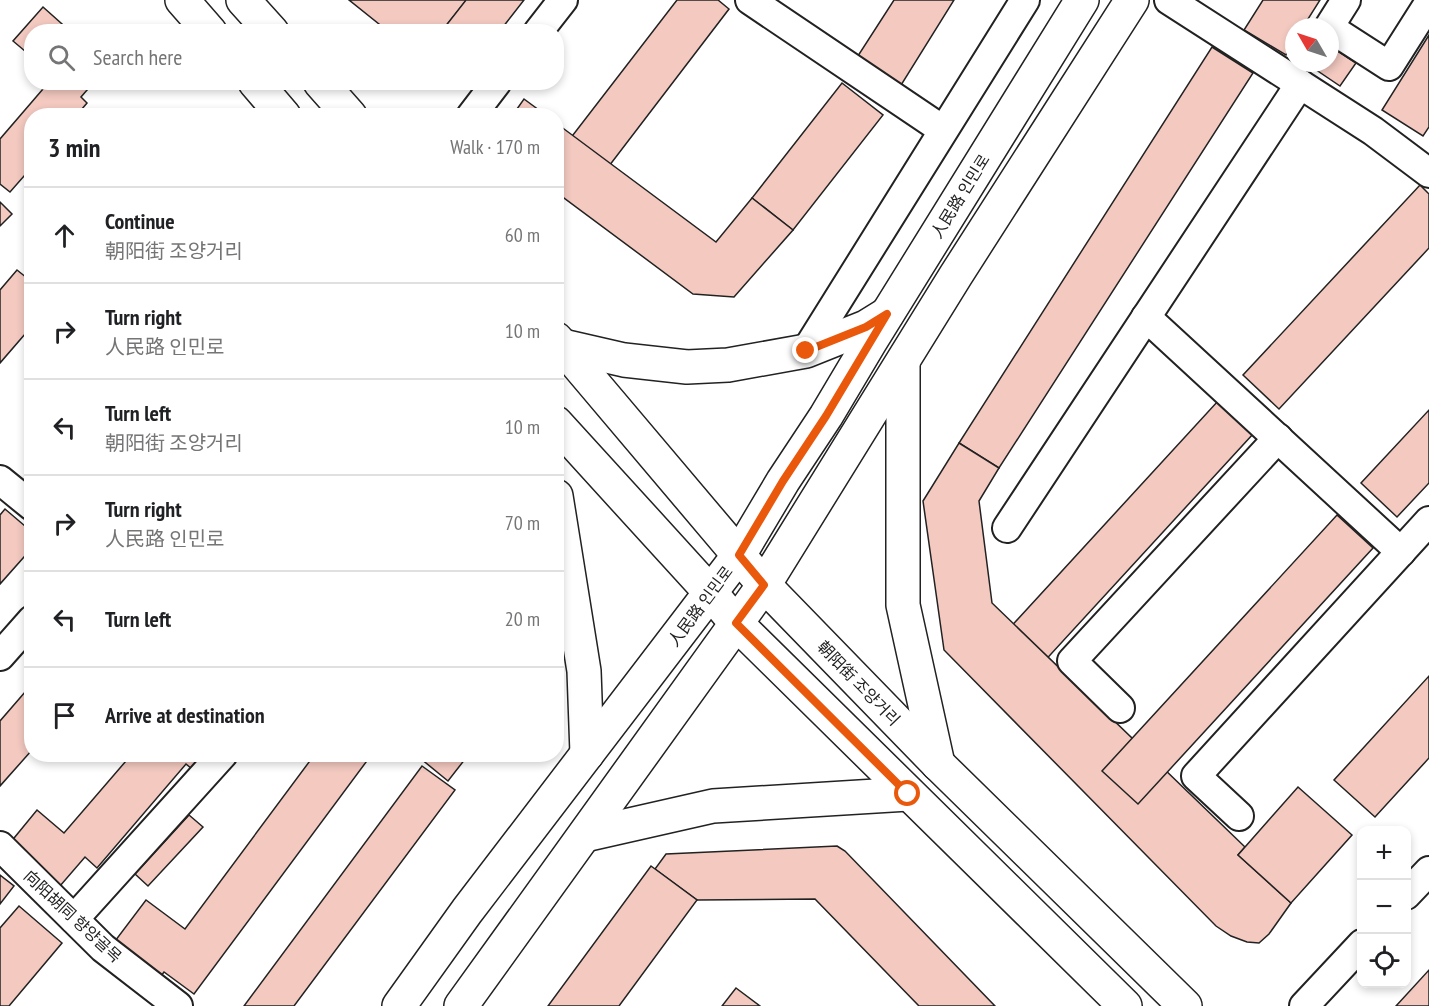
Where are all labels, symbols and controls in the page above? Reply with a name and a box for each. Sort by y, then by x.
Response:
north arrow [1285,18,1339,72]
search box [24,24,564,90]
icon: search [45,41,78,74]
text: Search here [93,43,182,71]
text: 3 min [48,131,101,164]
text: Walk · 170 m [450,134,540,160]
street label: 人民路 인민로 [926,150,994,242]
text: Continue [105,207,175,235]
icon: ahead [48,219,81,252]
text: 60 m [505,222,540,248]
text: 朝阳街 조양거리 [105,238,243,264]
text: Turn right [105,303,182,331]
icon: right [48,315,81,348]
text: 10 m [505,318,540,344]
text: 人民路 인민로 [105,334,224,360]
route end [792,337,818,363]
text: Turn left [105,399,171,427]
icon: left [48,411,81,444]
text: 10 m [505,414,540,440]
text: 朝阳街 조양거리 [105,430,243,456]
text: Turn right [105,495,182,523]
icon: right [48,507,81,540]
text: 70 m [505,510,540,536]
text: 人民路 인민로 [105,526,224,552]
street label: 人民路 인민로 [663,562,737,650]
icon: left [48,603,81,636]
text: Turn left [105,605,171,633]
text: 20 m [505,606,540,632]
street label: 朝阳街 조양거리 [814,636,904,730]
icon: arrive [48,699,81,732]
text: Arrive at destination [105,701,265,729]
route start [894,780,920,806]
map controls [1357,826,1411,988]
button: + [1357,826,1411,880]
street label: 向阳胡同 향양골목 [20,866,126,967]
button: − [1357,880,1411,934]
button: locate [1357,934,1411,988]

